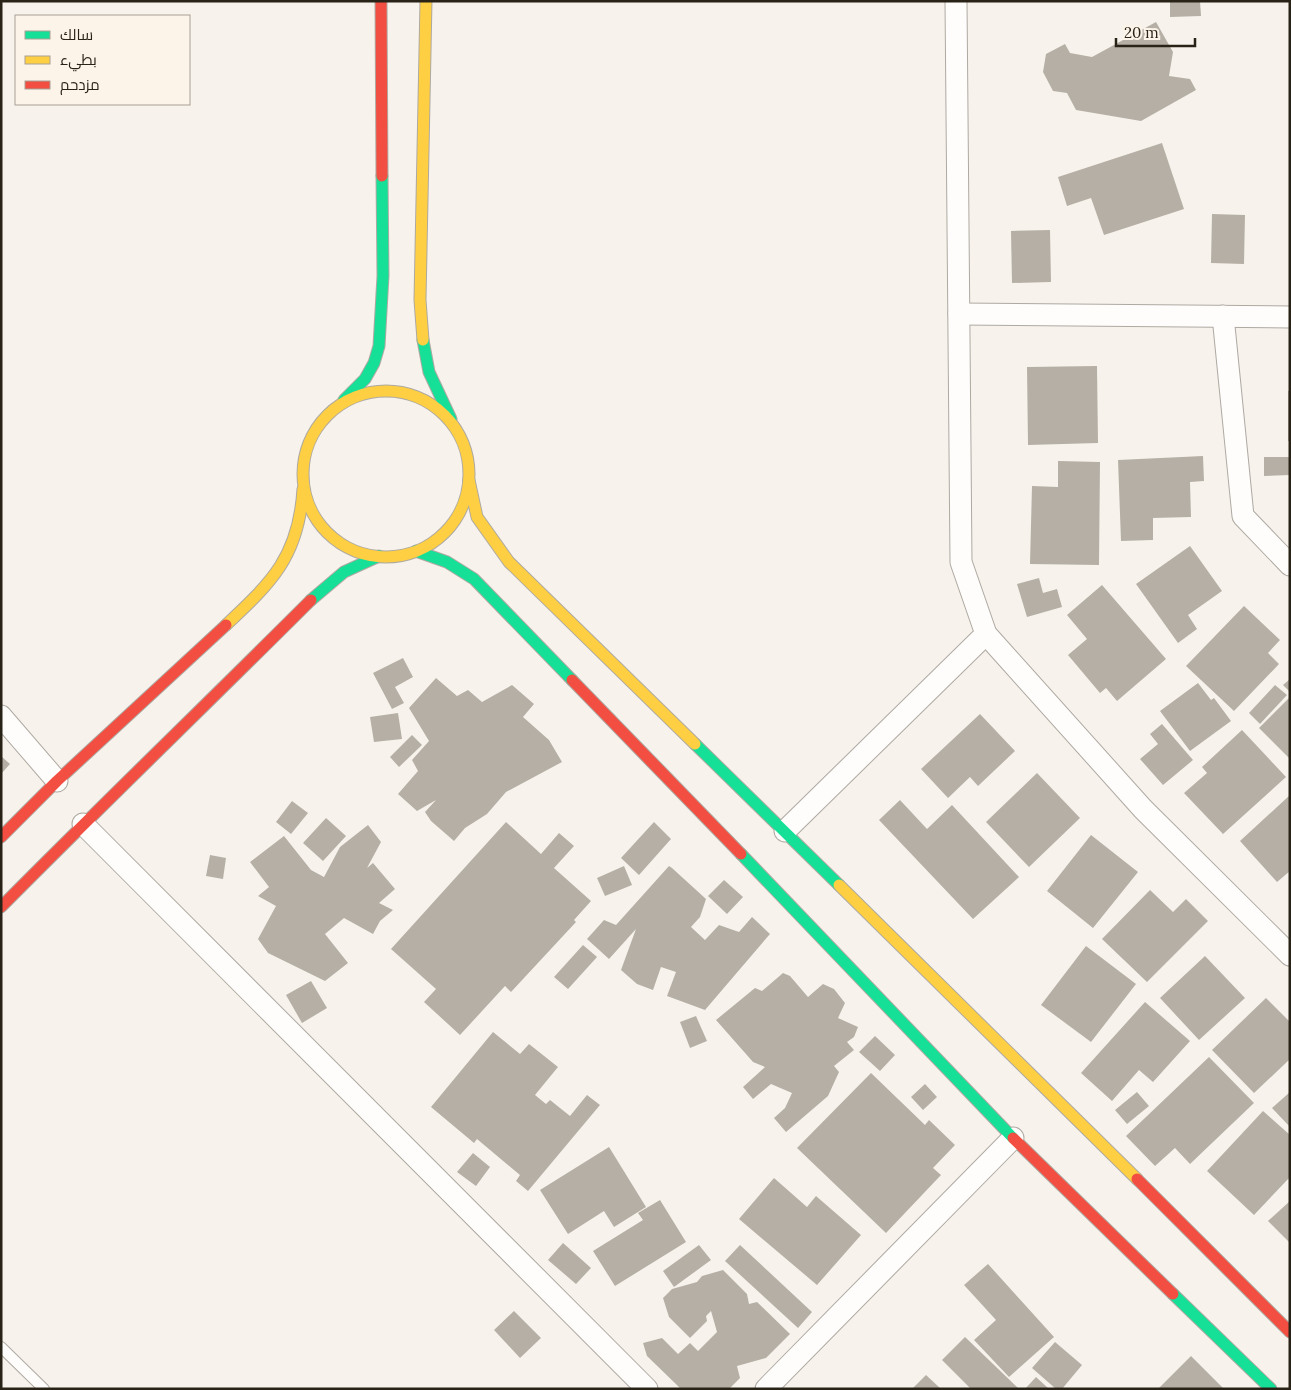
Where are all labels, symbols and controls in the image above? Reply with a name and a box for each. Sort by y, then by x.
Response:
legend [15,15,190,105]
scale bar [1116,15,1195,47]
text: 20 m [1124,23,1159,42]
text: سالك [60,25,93,44]
text: بطيء [60,50,97,72]
text: مزدحم [60,75,100,95]

